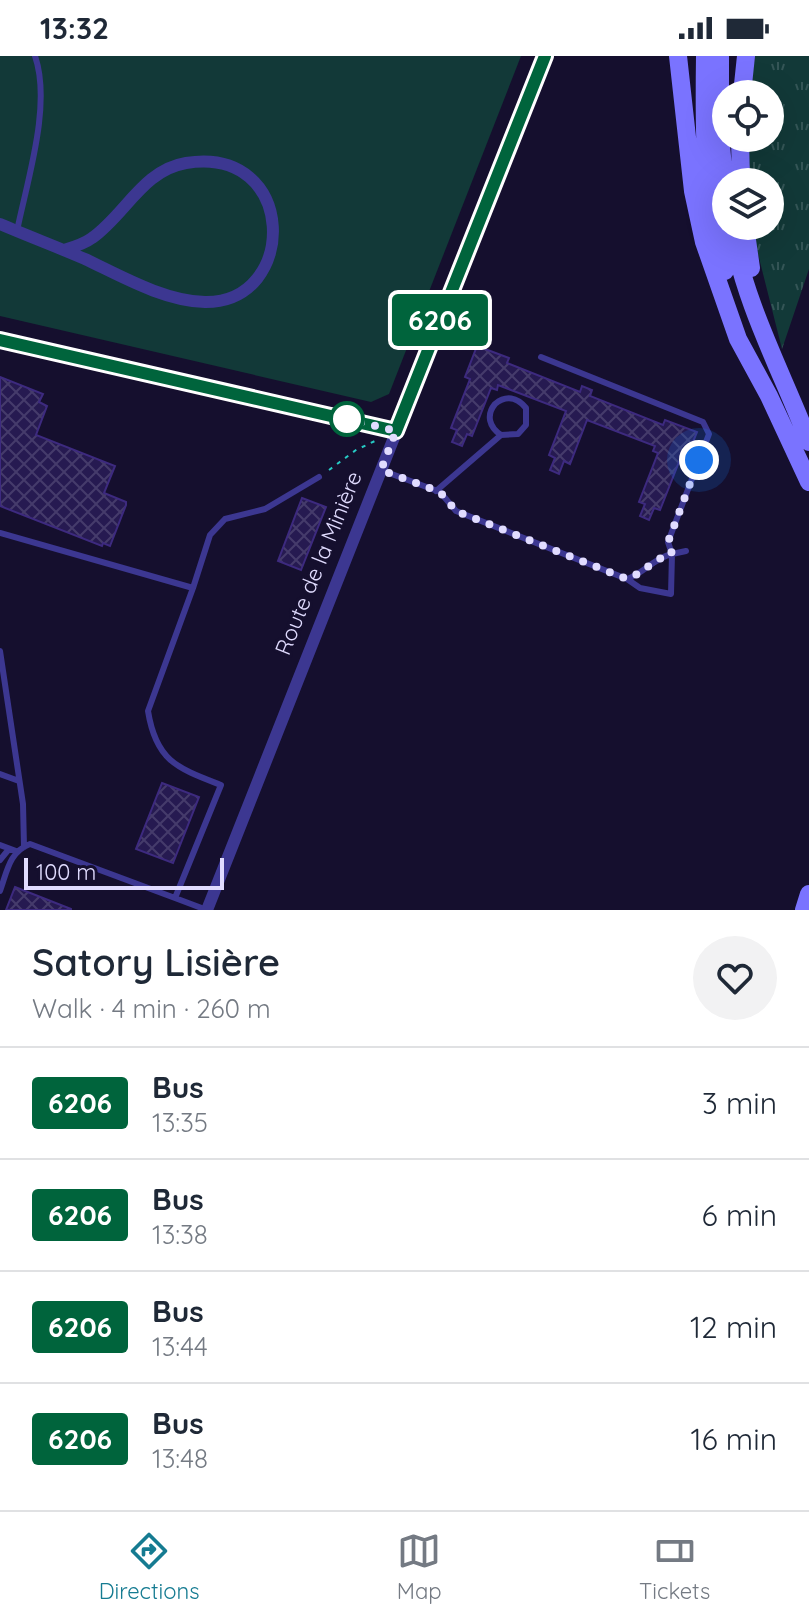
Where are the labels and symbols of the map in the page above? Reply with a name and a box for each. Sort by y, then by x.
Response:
line badge: 6206 [384,294,496,346]
unlabelled marker [330,402,364,436]
your location [679,440,719,480]
street label: Route de la Minière [268,467,368,659]
scale bar [24,854,224,890]

